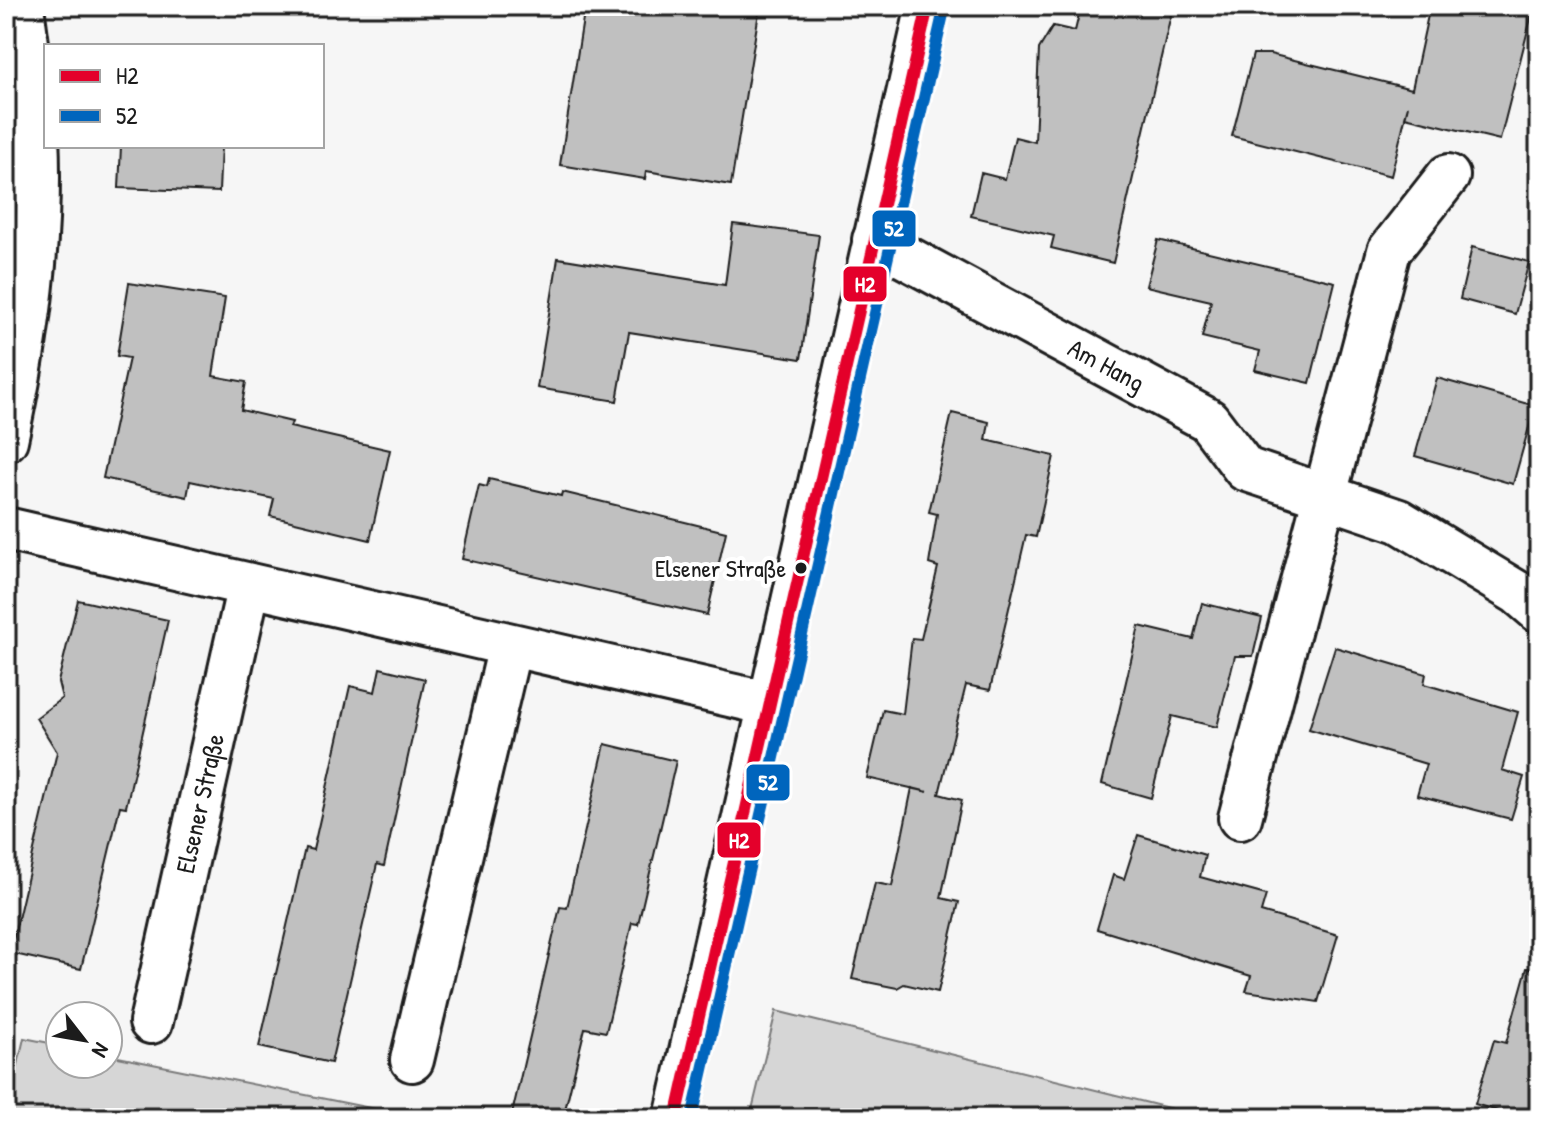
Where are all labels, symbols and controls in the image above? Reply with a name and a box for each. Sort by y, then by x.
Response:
legend [44,44,324,148]
text: H2 [116,59,138,91]
text: 52 [116,99,137,131]
line badge: 52 [871,209,917,248]
text: 52 [884,213,905,243]
line badge: H2 [842,265,888,303]
text: H2 [855,269,876,299]
street label: Am Hang [1062,330,1151,400]
place label: Elsener Straße [655,552,786,584]
marker: Elsener Straße [793,560,809,576]
street label: Elsener Straße [167,730,232,877]
line badge: 52 [745,763,791,802]
text: 52 [758,767,779,797]
line badge: H2 [716,821,762,859]
text: H2 [729,825,750,855]
north arrow [44,1000,124,1080]
text: N [85,1038,117,1063]

